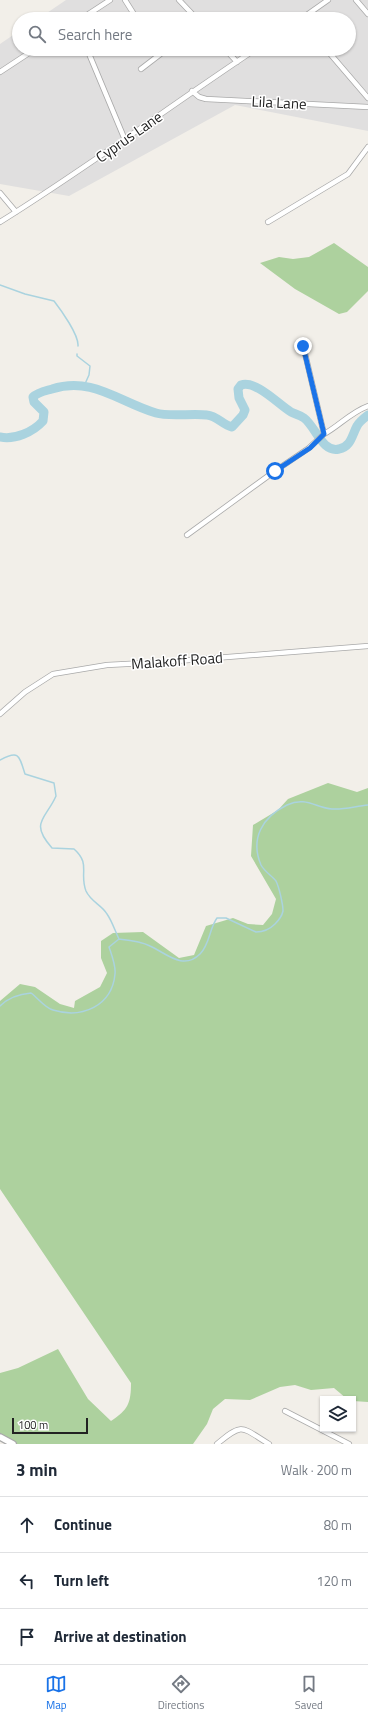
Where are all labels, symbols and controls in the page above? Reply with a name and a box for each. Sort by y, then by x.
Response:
search box [12,12,356,56]
icon: search [26,23,48,45]
text: Search here [58,23,132,46]
street label: Lila Lane [251,90,307,115]
street label: Cyprus Lane [91,105,167,168]
route end [294,337,312,355]
route start [266,462,284,480]
street label: Malakoff Road [130,646,224,675]
map controls [320,1396,356,1432]
button: layers [320,1396,356,1432]
scale bar [12,1416,88,1435]
text: 100 m [18,1417,48,1433]
text: 3 min [16,1457,57,1483]
text: Walk · 200 m [281,1460,352,1480]
text: Continue [54,1513,112,1536]
icon: ahead [16,1514,38,1536]
text: 80 m [324,1515,352,1535]
text: Turn left [54,1569,109,1592]
icon: left [16,1570,38,1592]
text: 120 m [316,1571,352,1591]
text: Arrive at destination [54,1625,187,1648]
icon: arrive [16,1626,38,1648]
tab: Map [45,1673,67,1713]
tab: Directions [158,1673,204,1713]
tab: Saved [295,1673,323,1713]

